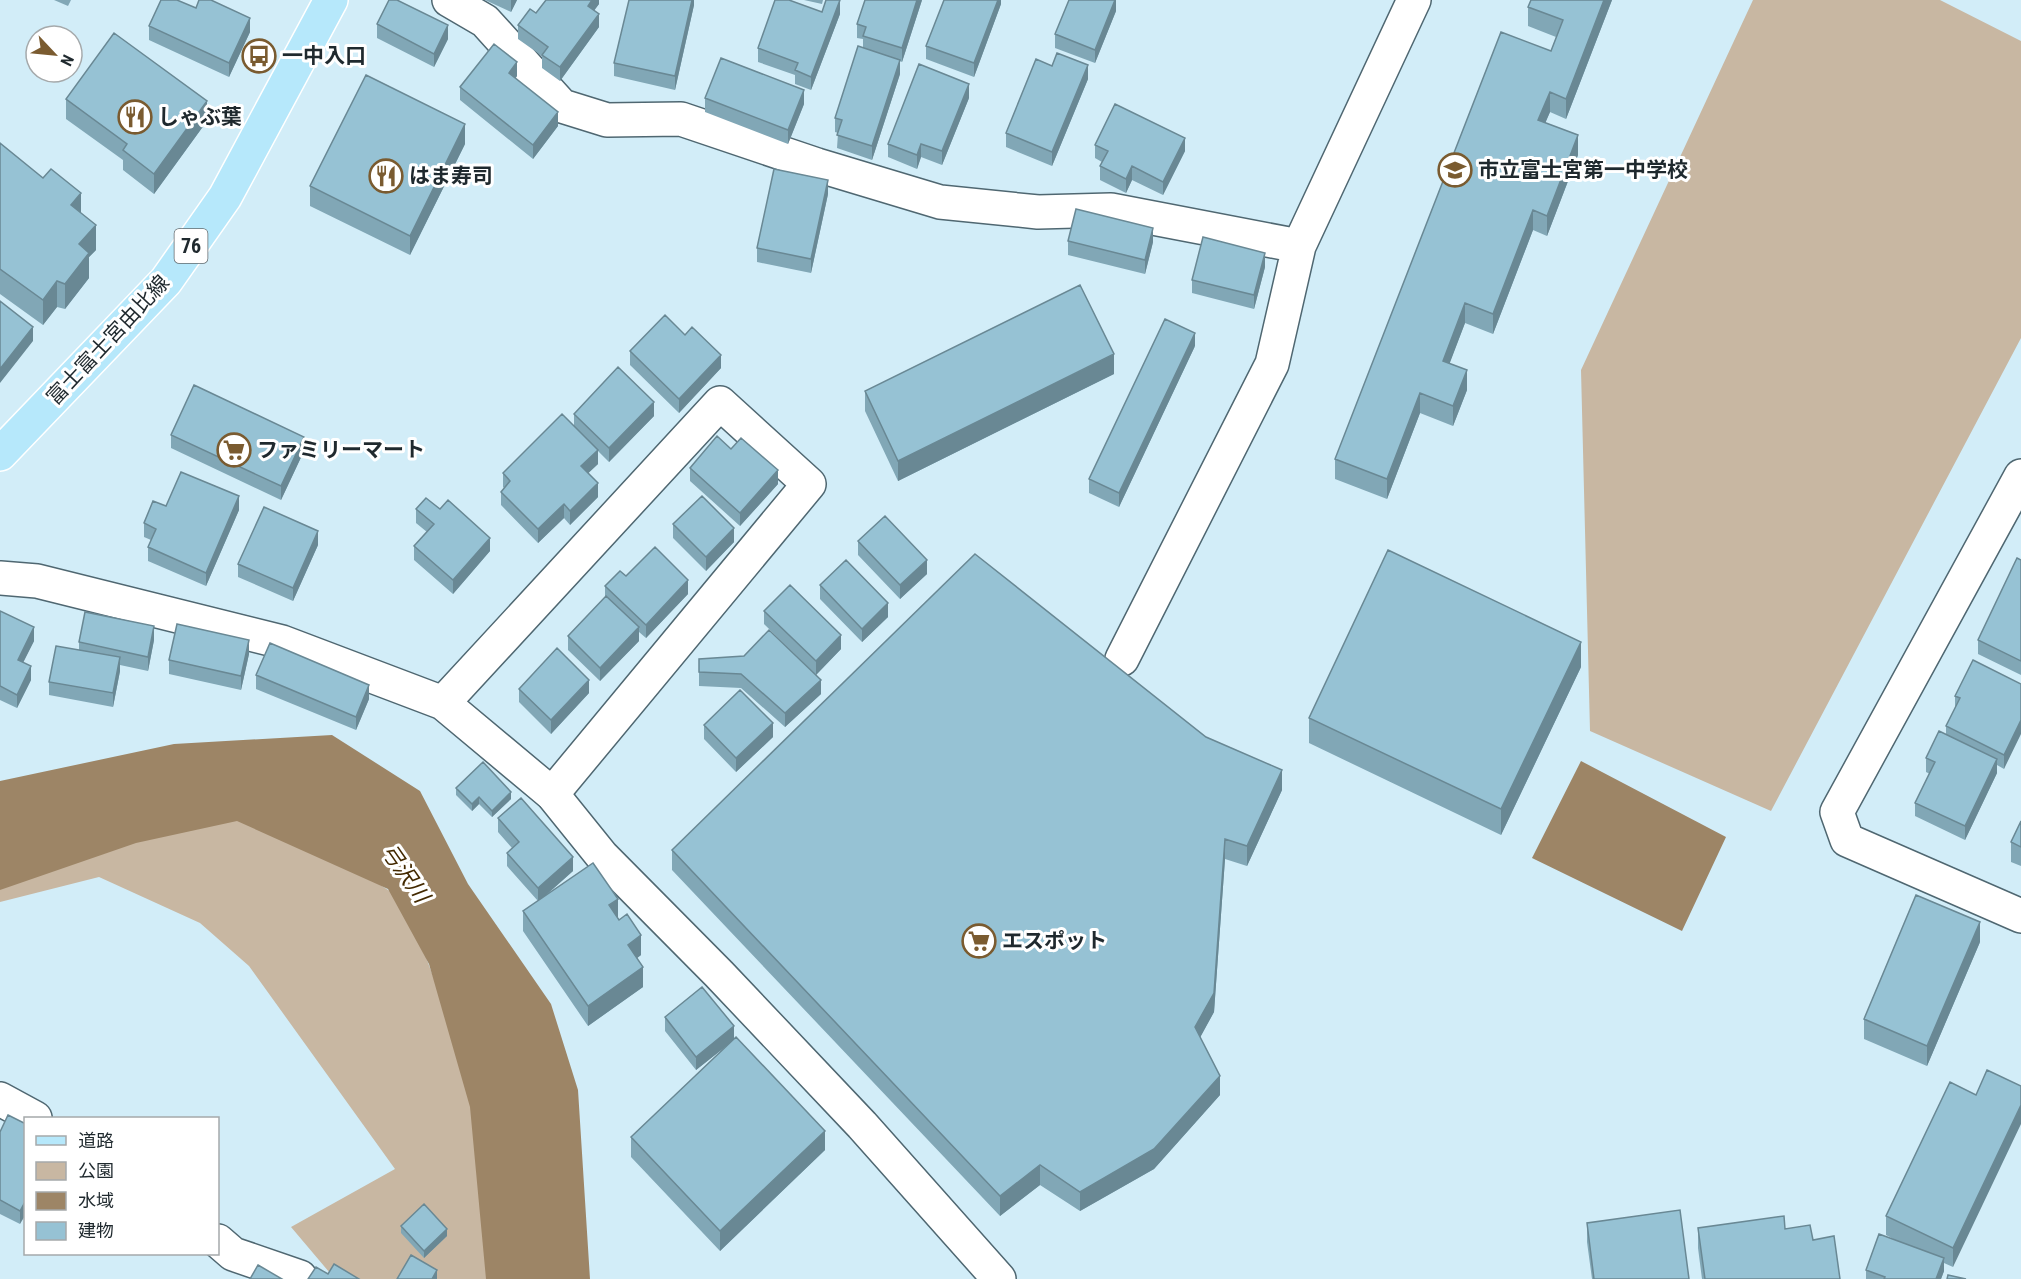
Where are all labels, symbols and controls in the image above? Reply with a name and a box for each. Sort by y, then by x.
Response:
north arrow [24,24,84,84]
bus stop icon: 一中入口 [241,38,277,74]
place label: 一中入口 [282,44,366,68]
text: N [56,52,78,69]
restaurant icon: しゃぶ葉 [117,99,153,135]
place label: しゃぶ葉 [158,105,242,129]
school or university icon: 市立富士宮第一中学校 [1437,152,1473,188]
restaurant icon: はま寿司 [368,158,404,194]
place label: 市立富士宮第一中学校 [1478,158,1688,182]
place label: はま寿司 [409,164,493,188]
road number: 76 [174,229,207,263]
street label: 富士富士宮由比線 [42,270,174,410]
supermarket icon: ファミリーマート [216,432,252,468]
place label: ファミリーマート [257,438,425,462]
water label: 弓沢川 [376,839,435,909]
supermarket icon: エスポット [961,923,997,959]
place label: エスポット [1002,929,1107,953]
legend [24,1117,219,1255]
text: 道路 [78,1130,114,1151]
text: 公園 [78,1160,114,1181]
text: 水域 [78,1190,114,1211]
text: 建物 [78,1220,114,1241]

